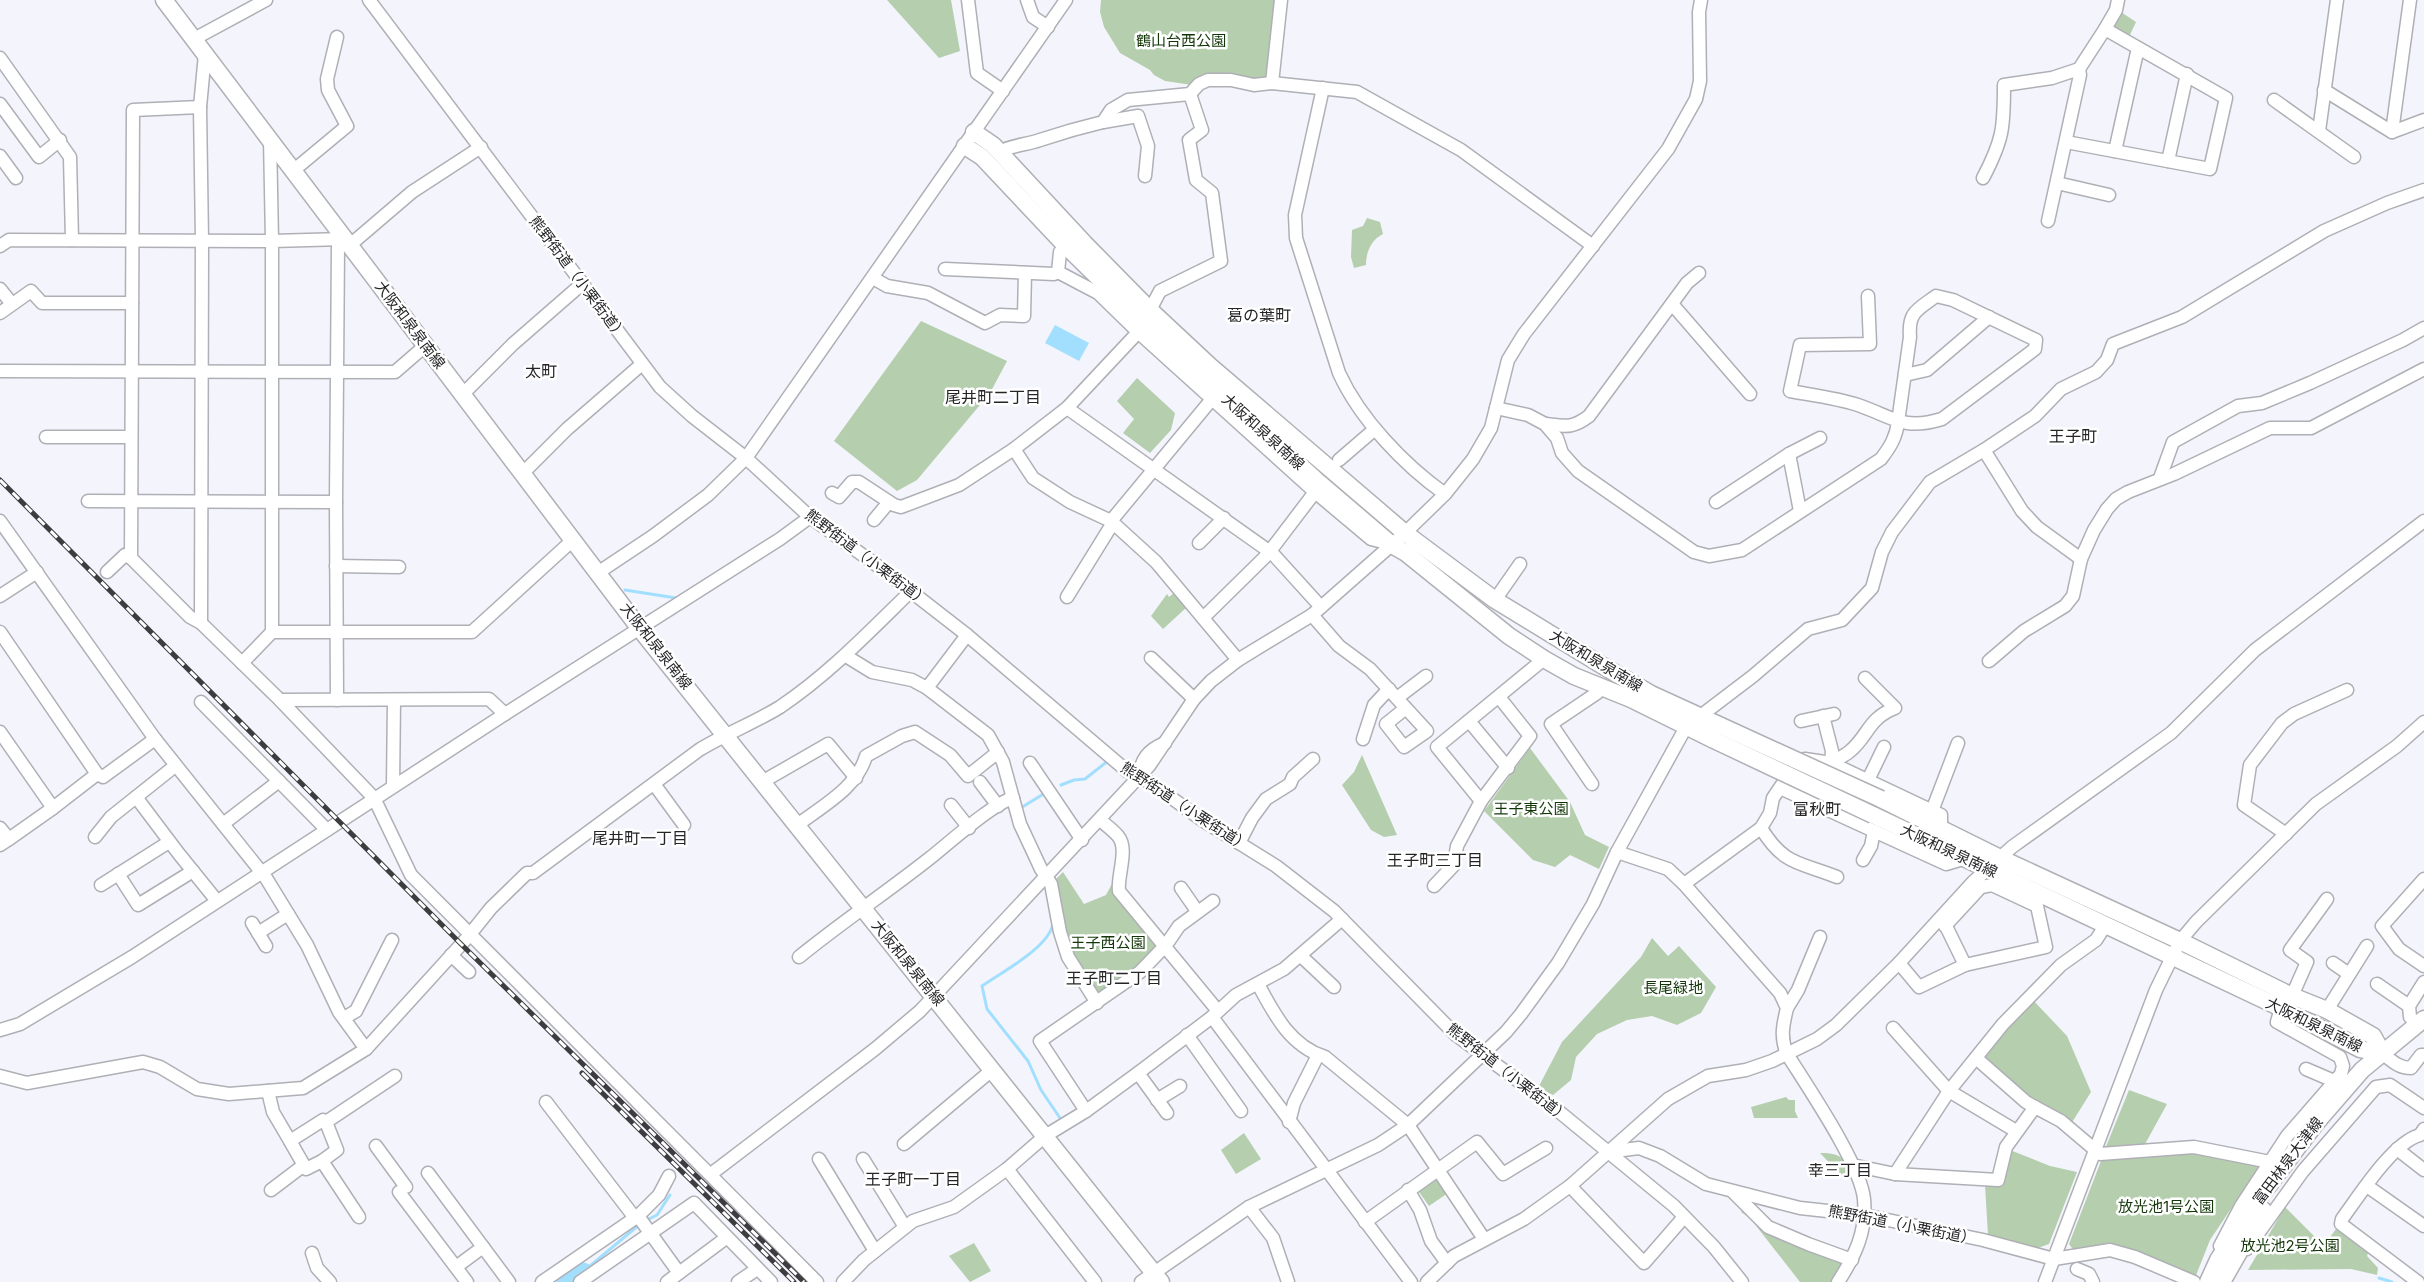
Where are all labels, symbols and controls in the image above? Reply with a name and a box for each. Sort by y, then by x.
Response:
park label: 鶴山台西公園 [1136,31,1226,50]
street label: 熊野街道（小栗街道） [526,212,631,343]
street label: 大阪和泉泉南線 [371,277,450,372]
district label: 葛の葉町 [1227,305,1291,325]
district label: 太町 [525,361,557,381]
district label: 尾井町二丁目 [945,387,1041,407]
street label: 大阪和泉泉南線 [1218,389,1309,474]
district label: 王子町 [2049,426,2097,446]
street label: 熊野街道（小栗街道） [802,505,933,610]
street label: 大阪和泉泉南線 [617,598,696,693]
street label: 大阪和泉泉南線 [1546,625,1646,696]
street label: 熊野街道（小栗街道） [1117,758,1253,855]
park label: 王子東公園 [1493,799,1569,818]
district label: 富秋町 [1793,799,1841,819]
street label: 大阪和泉泉南線 [1898,820,2001,881]
district label: 尾井町一丁目 [592,828,688,848]
district label: 王子町三丁目 [1387,850,1483,870]
street label: 大阪和泉泉南線 [868,916,949,1009]
park label: 王子西公園 [1070,933,1146,952]
district label: 王子町二丁目 [1066,968,1162,988]
park label: 長尾緑地 [1643,978,1703,997]
street label: 大阪和泉泉南線 [2263,993,2366,1056]
street label: 熊野街道（小栗街道） [1443,1019,1573,1126]
street label: 富田林泉大津線 [2248,1113,2327,1208]
district label: 幸三丁目 [1808,1160,1872,1180]
district label: 王子町一丁目 [865,1169,961,1189]
park label: 放光池1号公園 [2118,1197,2214,1216]
street label: 熊野街道（小栗街道） [1827,1201,1978,1248]
park label: 放光池2号公園 [2240,1236,2340,1255]

